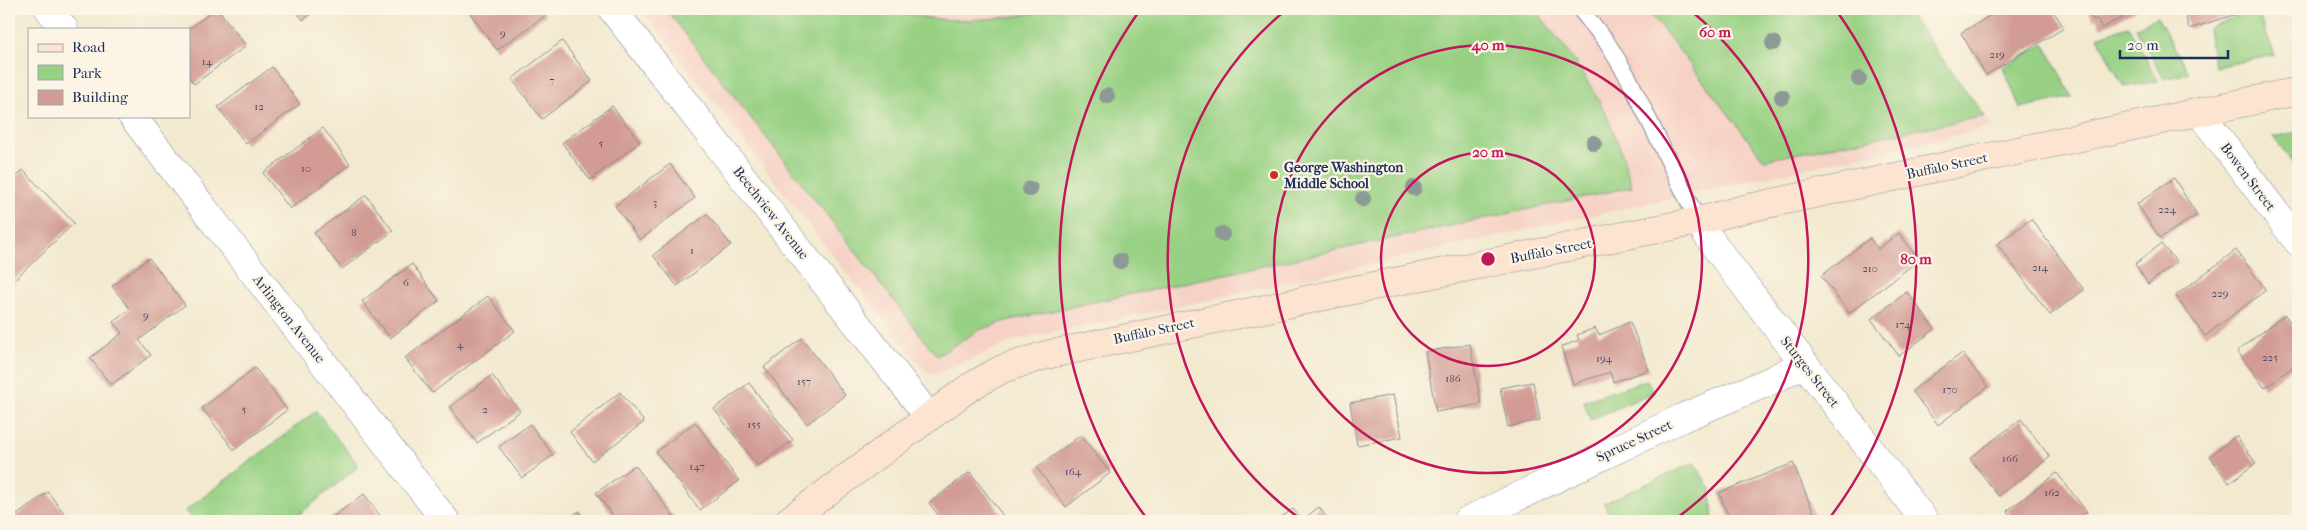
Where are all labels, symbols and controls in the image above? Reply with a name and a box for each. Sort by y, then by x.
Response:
text: 60 m [1699,23,1732,41]
house number: 9 [500,27,506,40]
legend [28,28,190,118]
scale bar [2120,28,2227,60]
text: 40 m [1471,36,1505,54]
text: 20 m [2127,36,2159,54]
text: Road [72,38,106,56]
house number: 219 [1989,48,2005,61]
house number: 14 [202,55,213,68]
text: Park [72,64,102,82]
house number: 7 [549,74,555,87]
text: Building [72,88,129,106]
house number: 12 [254,100,264,113]
house number: 5 [599,137,604,150]
street label: Bowen Street [2217,140,2279,214]
text: 20 m [1472,143,1504,161]
street label: Buffalo Street [1905,149,1989,183]
place label: George Washington Middle School [1283,159,1404,192]
house number: 10 [301,162,311,175]
street label: Beechview Avenue [729,163,813,263]
marker: George Washington Middle School [1268,169,1280,181]
house number: 3 [653,196,657,209]
house number: 224 [2158,203,2176,216]
house number: 8 [351,226,357,239]
street label: Buffalo Street [1509,235,1593,267]
house number: 1 [690,244,694,257]
centre of rings [1479,250,1497,268]
text: 80 m [1900,250,1932,268]
house number: 214 [2032,261,2049,274]
house number: 210 [1862,262,1878,275]
street label: Arlington Avenue [249,271,329,366]
house number: 6 [403,276,409,289]
house number: 229 [2211,287,2229,300]
house number: 9 [143,309,149,322]
street label: Buffalo Street [1112,314,1196,348]
house number: 174 [1895,318,1911,331]
street label: Sturges Street [1777,333,1843,411]
house number: 4 [457,338,464,351]
house number: 225 [2262,351,2278,364]
house number: 194 [1596,352,1613,365]
house number: 186 [1445,372,1461,385]
house number: 157 [797,375,811,388]
house number: 170 [1942,383,1958,396]
house number: 5 [242,403,247,416]
house number: 2 [482,403,488,416]
street label: Spruce Street [1593,416,1675,466]
house number: 155 [747,418,761,431]
house number: 166 [2002,452,2018,465]
house number: 147 [689,460,705,473]
house number: 164 [1065,465,1082,478]
house number: 162 [2044,486,2060,499]

